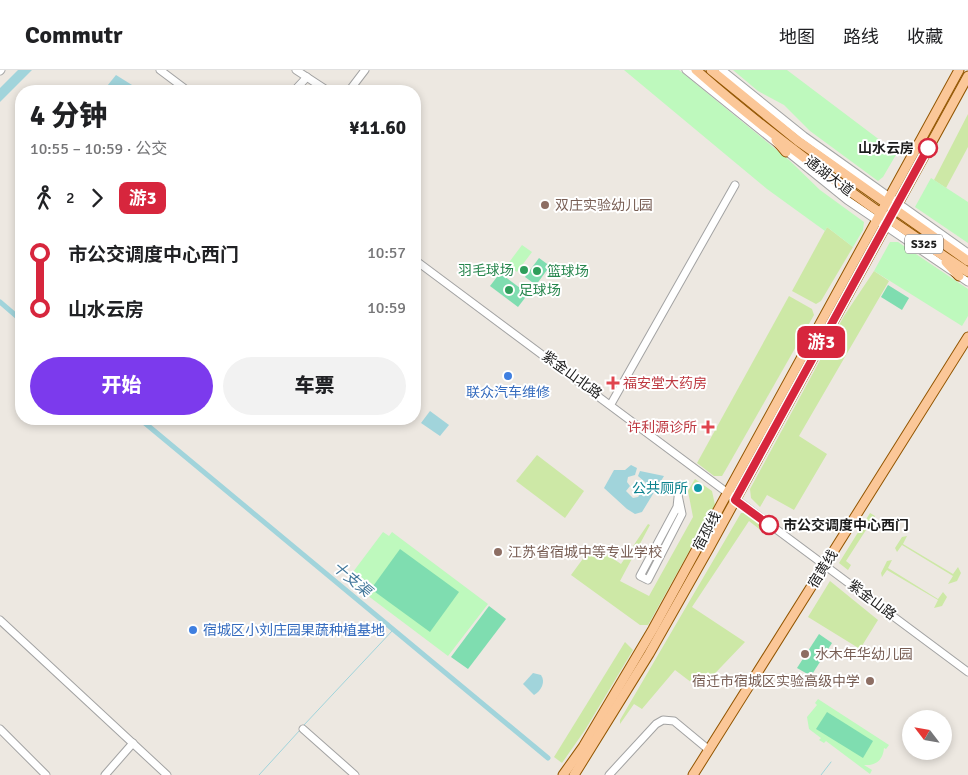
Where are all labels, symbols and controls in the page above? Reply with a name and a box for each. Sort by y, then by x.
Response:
text: Commutr [25,20,123,50]
text: 地图 [779,26,815,48]
text: 路线 [843,26,879,48]
text: 收藏 [907,26,943,48]
text: 4 分钟 [30,99,107,133]
text: ¥11.60 [349,116,406,140]
marker: 山水云房 [918,138,938,158]
text: 10:55 – 10:59 · 公交 [30,139,167,159]
place label: 山水云房 [858,140,914,157]
street label: 通湖大道 [802,152,856,200]
icon: walk [30,184,58,212]
icon: forward [83,184,111,212]
text: 游3 [129,187,156,209]
text: 2 [66,188,75,208]
place label: 双庄实验幼儿园 [555,197,653,214]
marker: 双庄实验幼儿园 [539,199,551,211]
road number: S325 [905,234,943,253]
text: 市公交调度中心西门 [68,243,239,267]
text: 10:57 [367,243,406,263]
place label: 羽毛球场 [458,262,514,279]
place label: 篮球场 [547,263,589,280]
marker: 羽毛球场 [518,264,530,276]
marker: 篮球场 [531,265,543,277]
place label: 足球场 [519,282,561,299]
marker: 足球场 [503,284,515,296]
text: 山水云房 [68,298,144,322]
text: 10:59 [367,298,406,318]
line badge: 游3 [798,326,844,358]
text: 游3 [807,331,835,353]
street label: 紫金山北路 [539,348,605,402]
button: 开始 [30,357,213,415]
button: 车票 [223,357,406,415]
marker: 联众汽车维修 [502,370,514,382]
place label: 福安堂大药房 [623,375,707,392]
marker: 福安堂大药房 [607,377,619,389]
place label: 联众汽车维修 [466,384,550,401]
place label: 许利源诊所 [627,419,697,436]
marker: 许利源诊所 [701,420,715,434]
place label: 公共厕所 [632,480,688,497]
marker: 公共厕所 [692,482,704,494]
street label: 宿邳线 [690,508,724,554]
marker: 市公交调度中心西门 [759,515,779,535]
place label: 市公交调度中心西门 [783,517,909,534]
place label: 江苏省宿城中等专业学校 [508,544,662,561]
marker: 江苏省宿城中等专业学校 [492,546,504,558]
street label: 宿黄线 [805,547,841,591]
water label: 十支渠 [329,558,377,602]
street label: 紫金山路 [845,576,899,624]
place label: 宿城区小刘庄园果蔬种植基地 [203,622,385,639]
marker: 宿城区小刘庄园果蔬种植基地 [187,624,199,636]
place label: 水木年华幼儿园 [815,646,913,663]
marker: 水木年华幼儿园 [799,648,811,660]
place label: 宿迁市宿城区实验高级中学 [692,673,860,690]
marker: 宿迁市宿城区实验高级中学 [864,675,876,687]
north arrow [902,710,952,760]
map controls [902,710,952,760]

